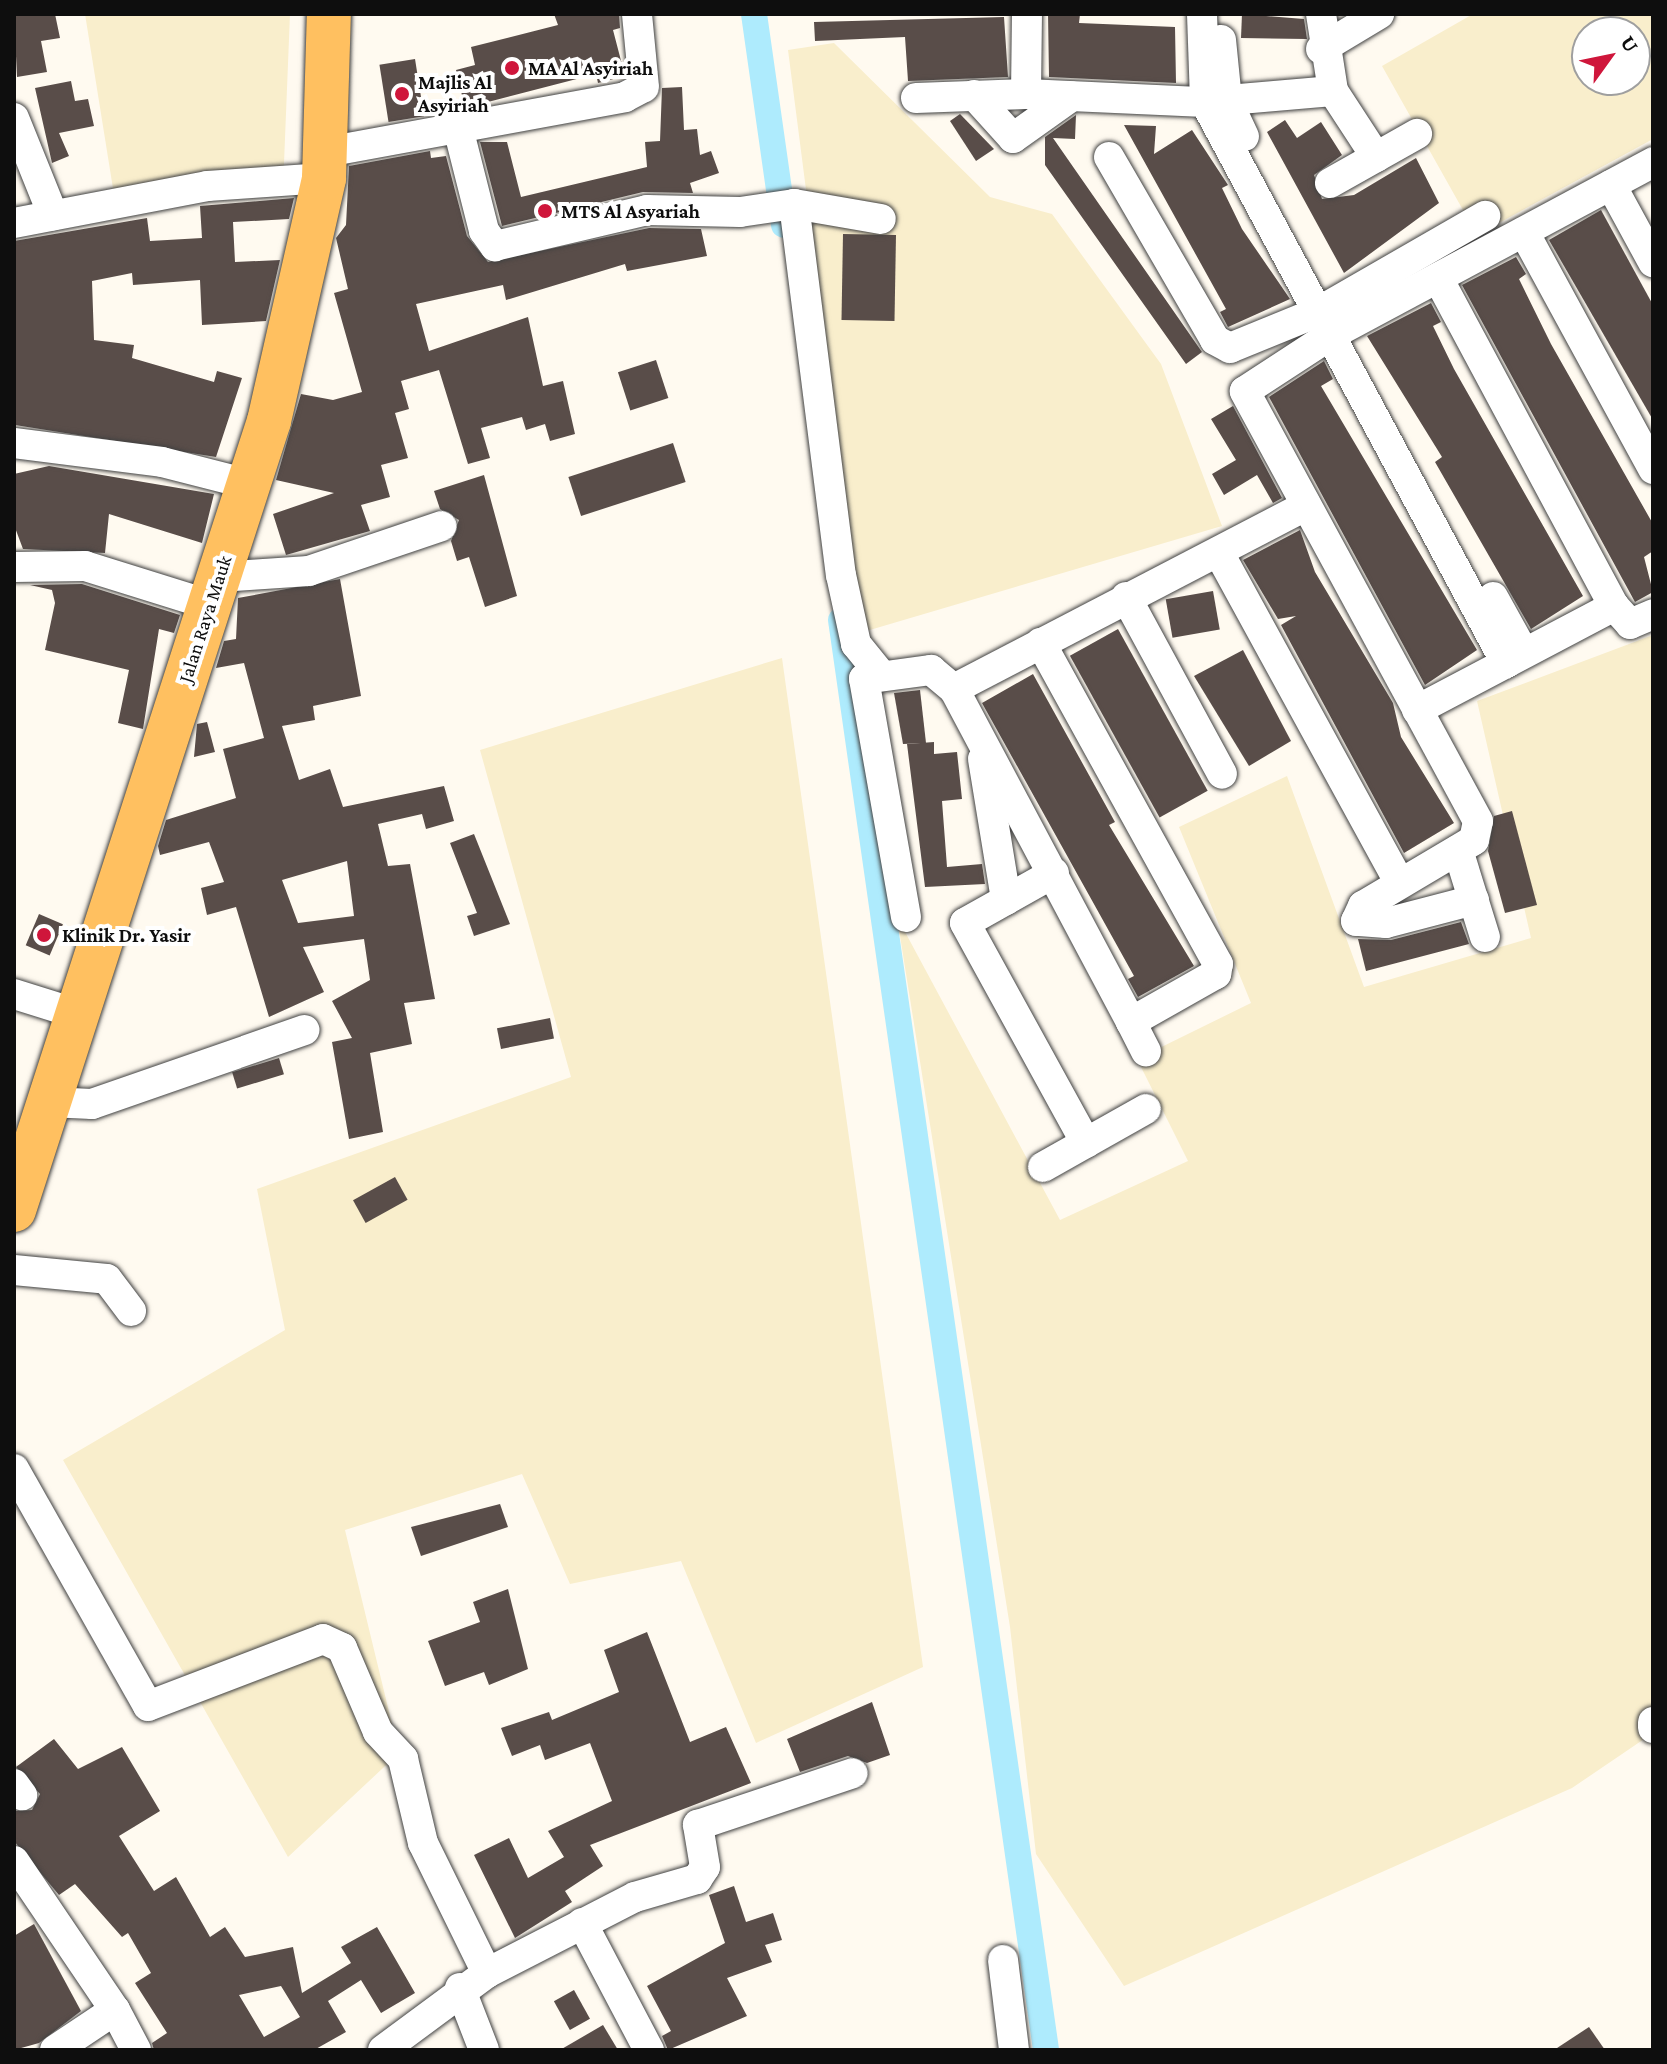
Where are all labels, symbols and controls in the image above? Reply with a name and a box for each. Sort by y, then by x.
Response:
north arrow [1571,16,1651,96]
text: U [1615,31,1644,57]
place label: MA Al Asyiriah [528,56,653,80]
marker: MA Al Asyiriah [503,59,521,77]
place label: Majlis Al Asyiriah [418,70,492,117]
marker: Majlis Al Asyiriah [393,85,411,103]
place label: MTS Al Asyariah [561,199,700,223]
marker: MTS Al Asyariah [536,202,554,220]
street label: Jalan Raya Mauk [173,552,237,686]
place label: Klinik Dr. Yasir [62,923,191,947]
marker: Klinik Dr. Yasir [33,924,55,946]

